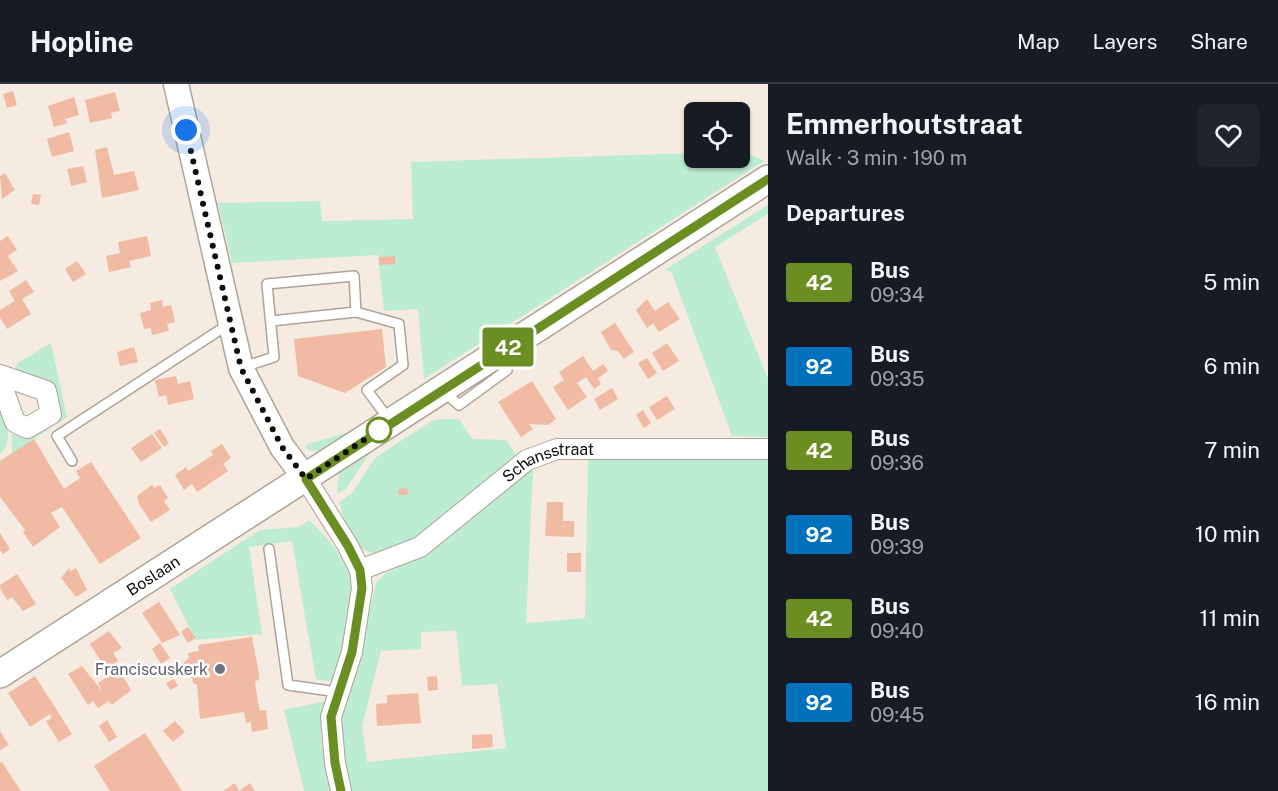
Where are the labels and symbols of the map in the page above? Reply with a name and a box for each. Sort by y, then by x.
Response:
your location [171,115,201,145]
line badge: 42 [481,328,535,366]
unlabelled marker [366,417,392,443]
street label: Schansstraat [499,440,594,486]
street label: Boslaan [123,552,183,600]
place label: Franciscuskerk [95,660,208,679]
marker: Franciscuskerk [213,662,227,676]

